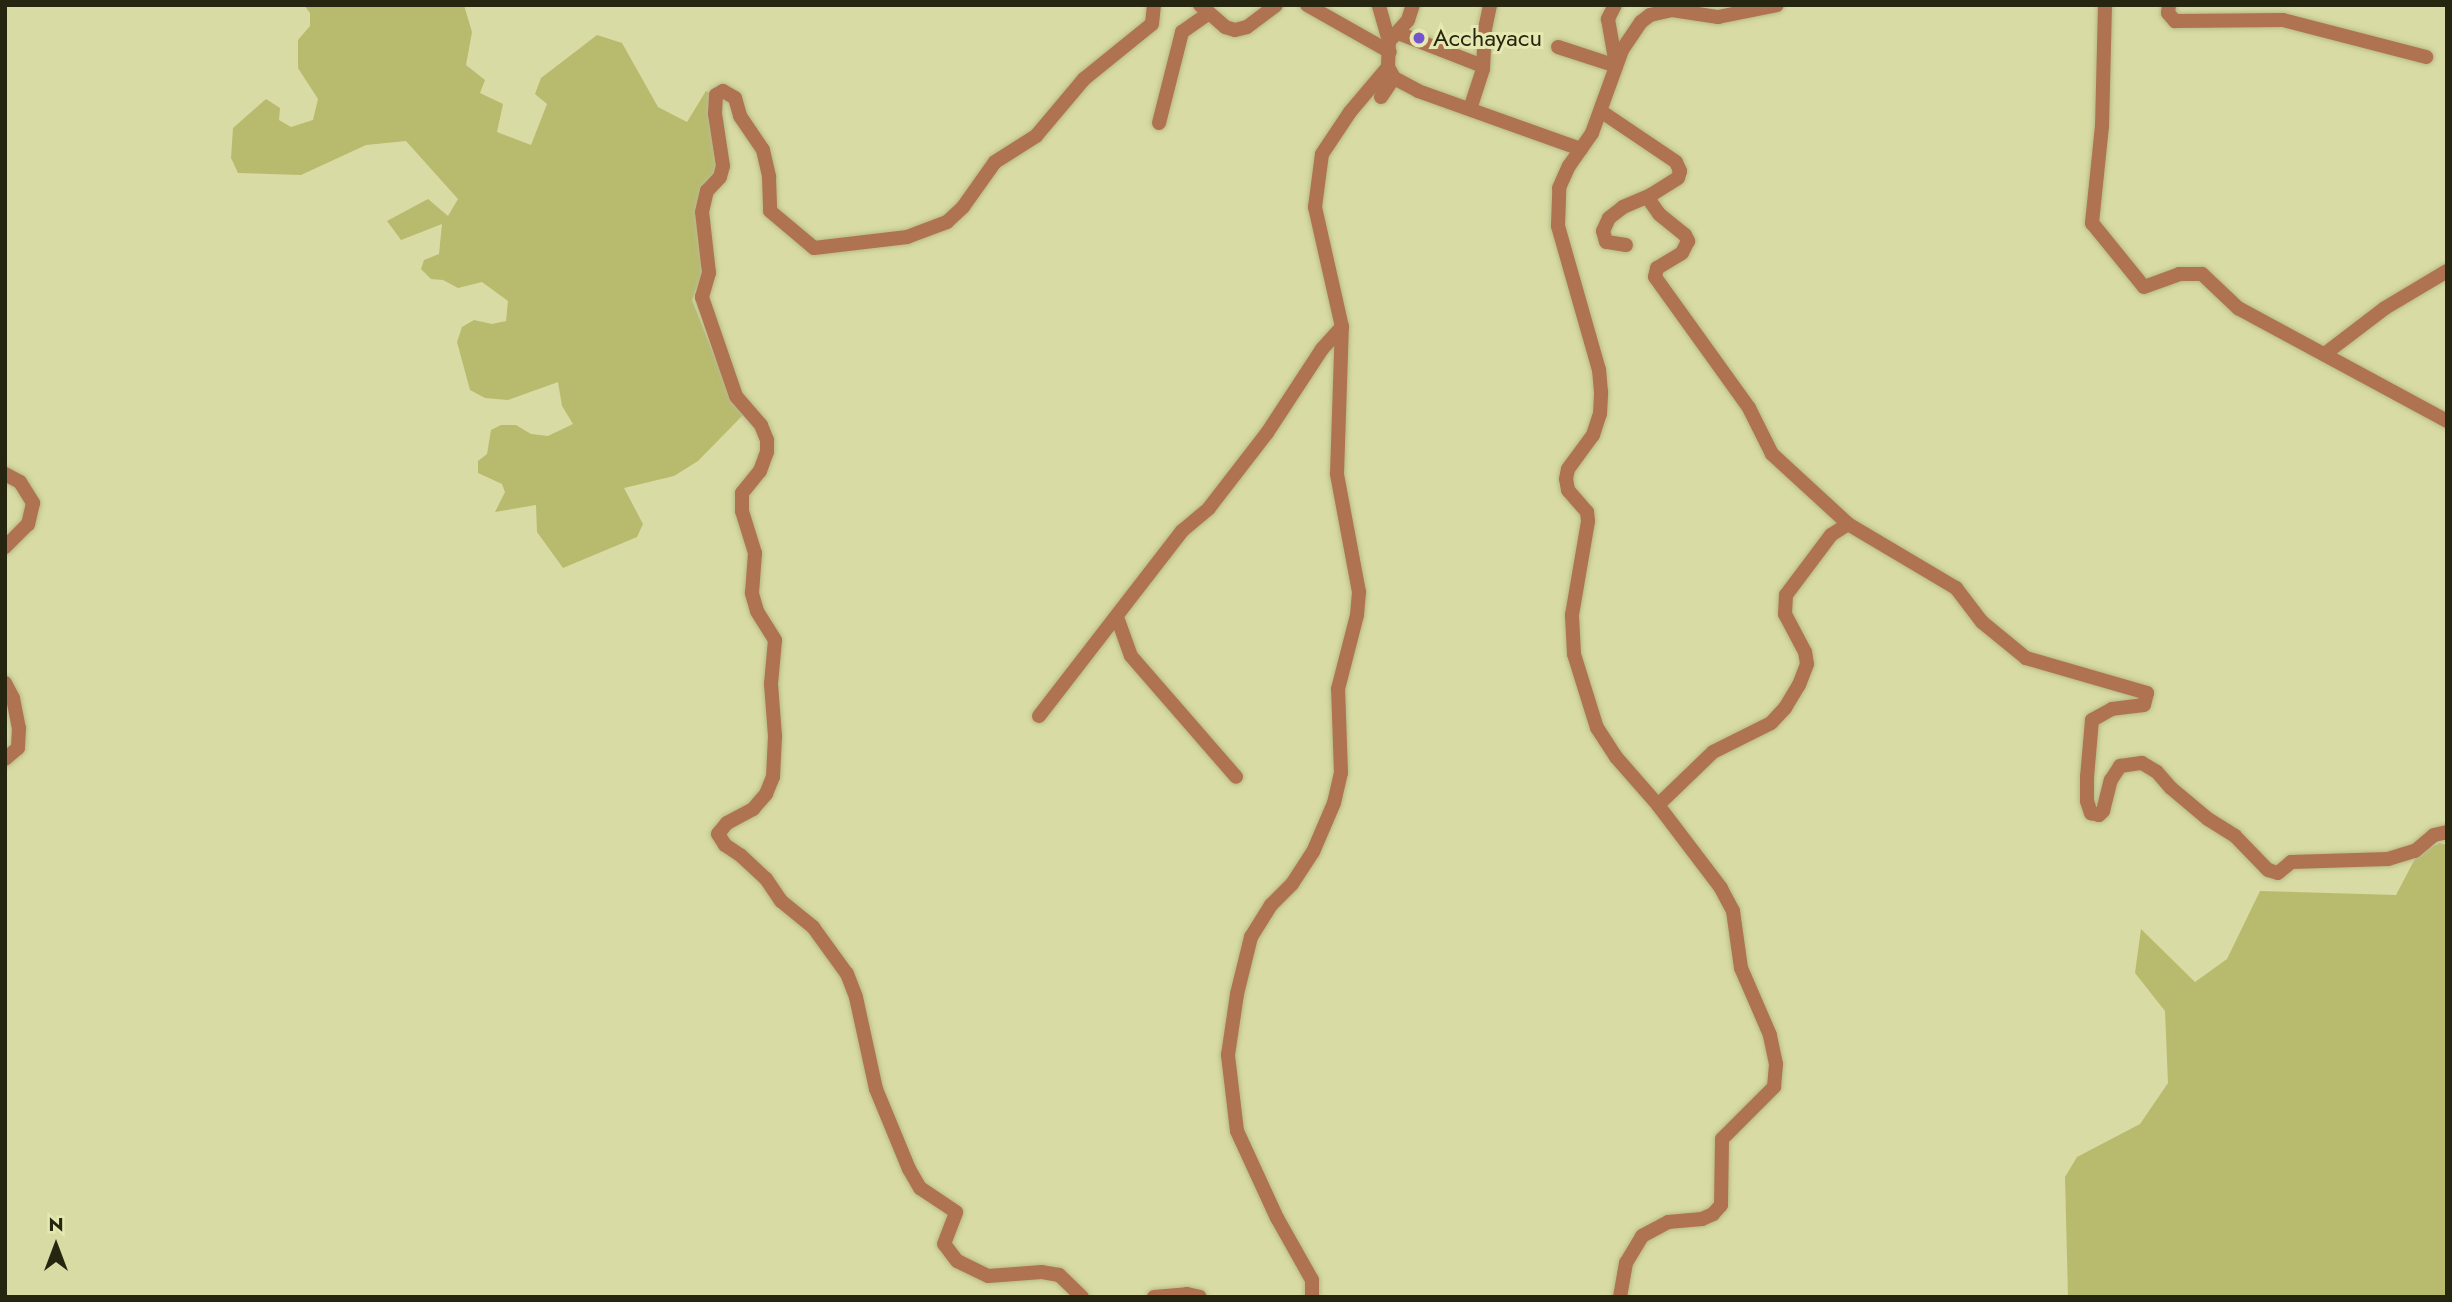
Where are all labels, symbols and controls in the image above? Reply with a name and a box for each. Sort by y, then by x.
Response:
place label: Acchayacu [1433,24,1542,52]
marker: Acchayacu [1411,30,1427,46]
north arrow [21,1211,91,1281]
text: N [48,1211,64,1238]

